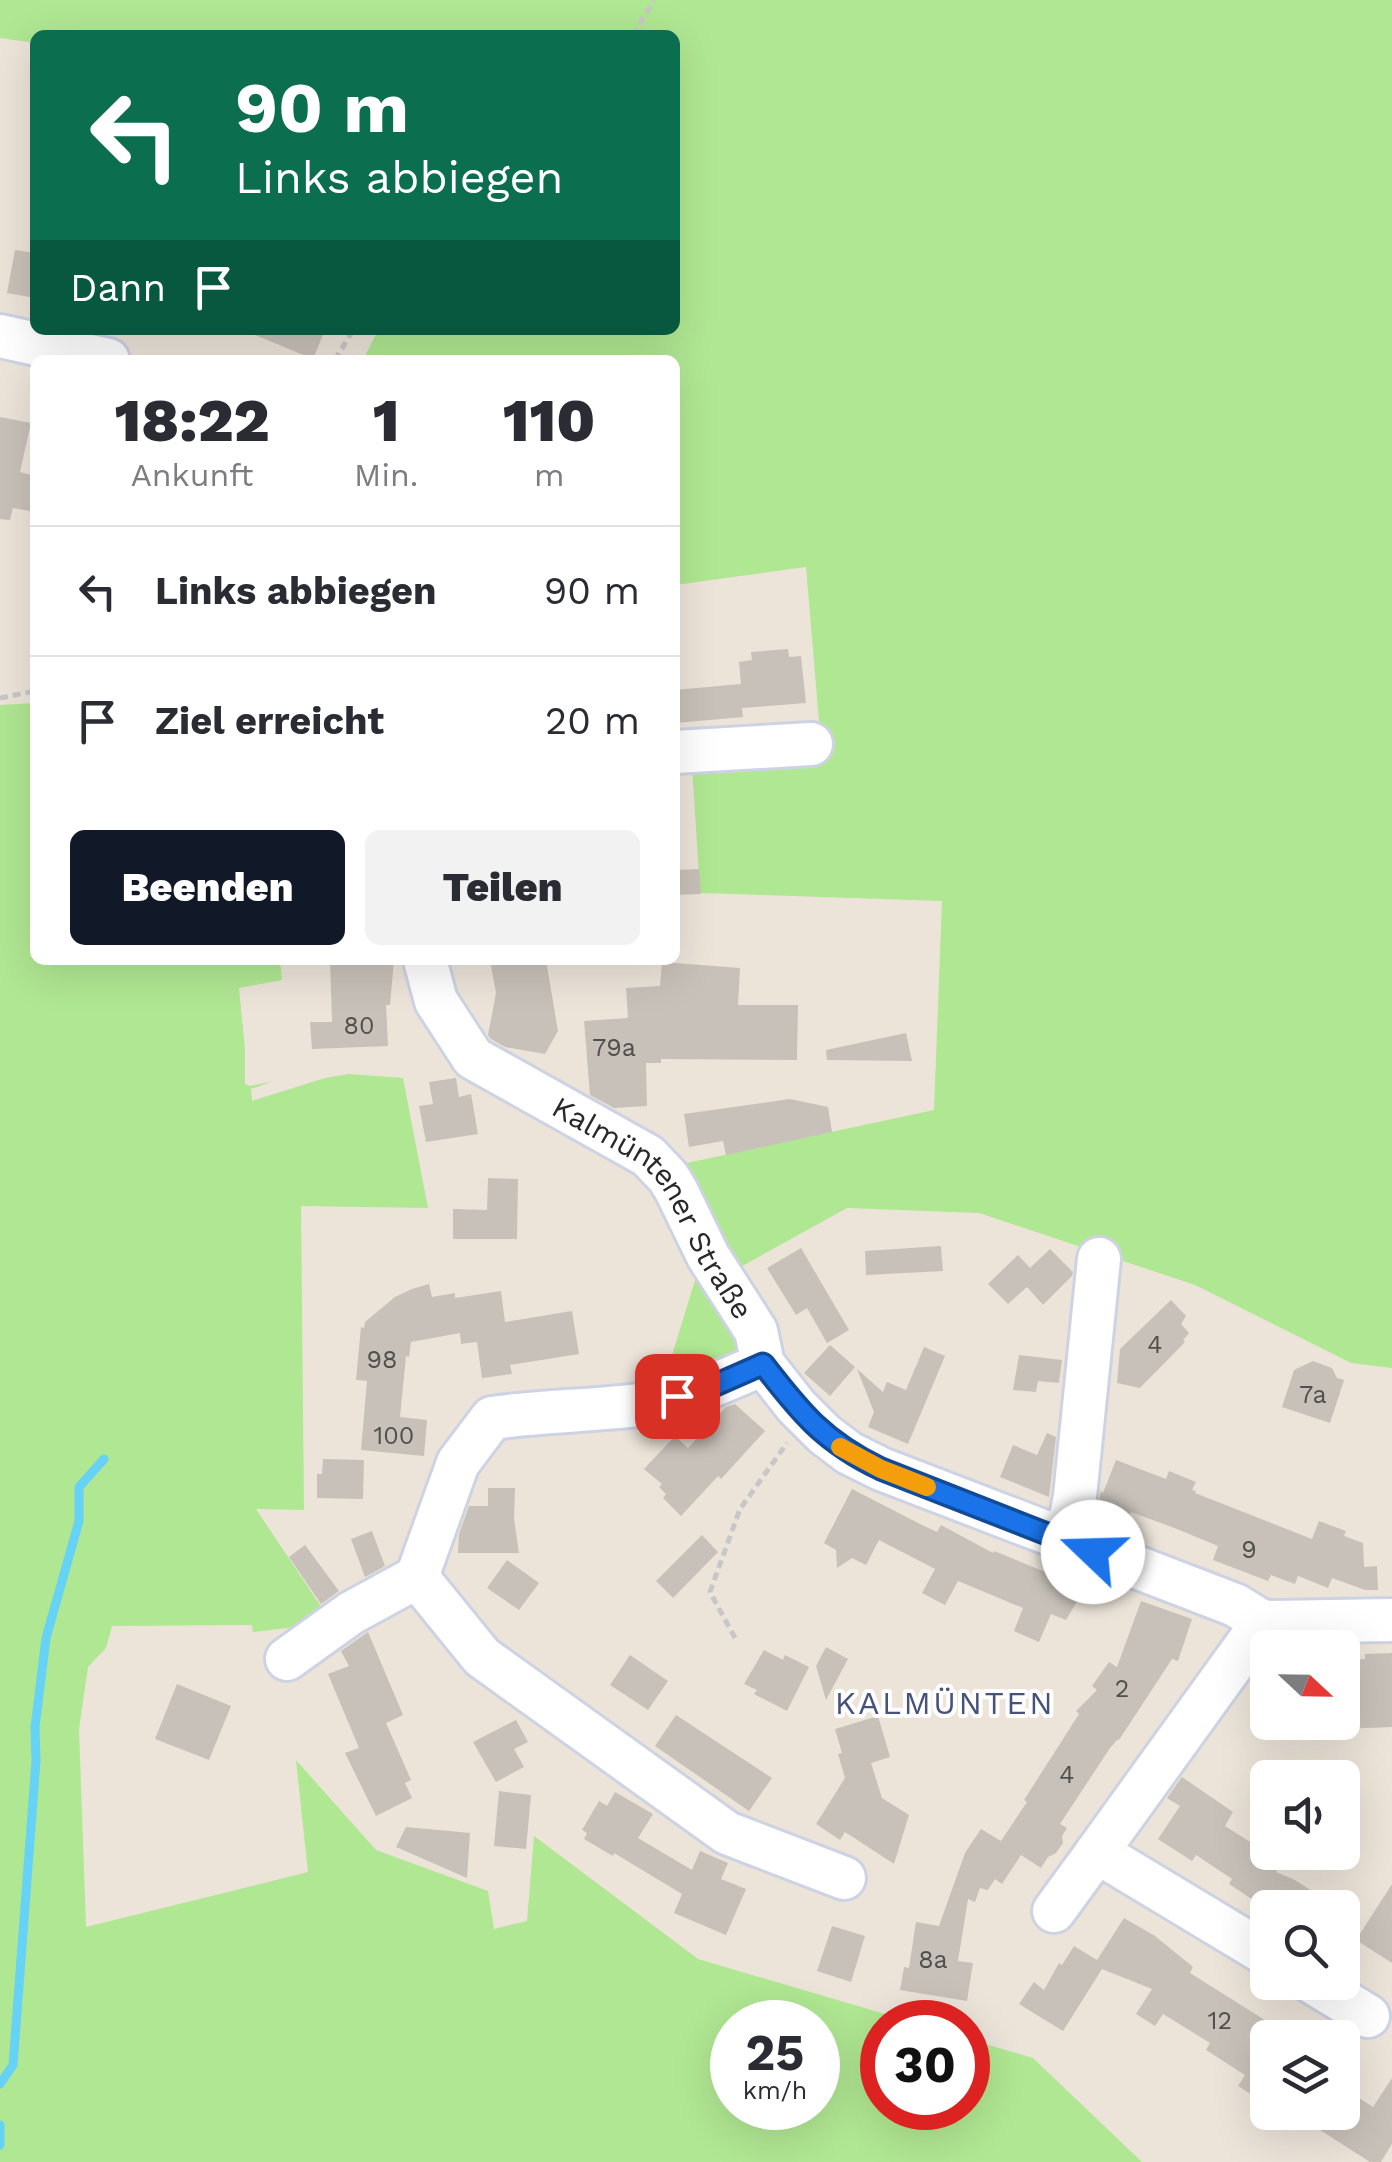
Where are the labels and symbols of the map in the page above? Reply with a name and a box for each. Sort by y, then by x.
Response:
house number: 80 [344,1011,374,1040]
house number: 79a [592,1033,636,1062]
street label: Kalmüntener Straße [547,1089,761,1325]
house number: 4 [1147,1330,1163,1359]
house number: 98 [367,1345,397,1374]
pin [635,1354,720,1439]
house number: 7a [1299,1380,1327,1409]
house number: 100 [374,1421,414,1450]
position arrow [1041,1500,1145,1604]
house number: 9 [1241,1535,1257,1564]
north arrow [1250,1630,1360,1740]
house number: 2 [1115,1674,1129,1703]
district label: KALMÜNTEN [835,1684,1055,1722]
house number: 4 [1059,1760,1075,1789]
house number: 8a [918,1945,948,1974]
speed limit sign: 30 [860,2000,990,2130]
house number: 12 [1208,2006,1232,2035]

